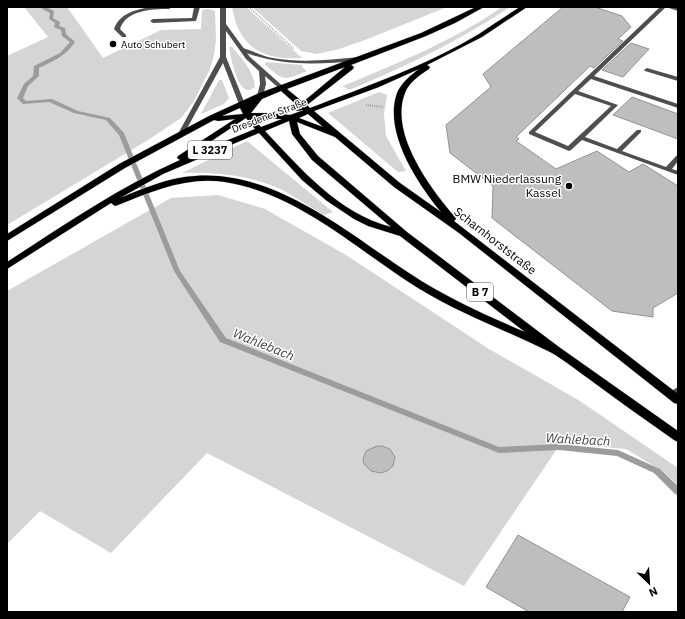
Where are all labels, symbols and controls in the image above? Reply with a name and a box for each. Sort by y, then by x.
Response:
place label: Auto Schubert [121,38,186,51]
marker: Auto Schubert [108,39,118,49]
street label: Dresdener Straße [230,95,309,136]
road number: L 3237 [188,141,232,159]
place label: BMW Niederlassung Kassel [453,171,562,200]
marker: BMW Niederlassung Kassel [564,181,574,191]
street label: Scharnhorststraße [451,204,540,278]
road number: B 7 [467,283,493,301]
water label: Wahlebach [231,324,297,364]
water label: Wahlebach [545,429,611,450]
north arrow [629,563,669,603]
text: N [647,584,660,600]

